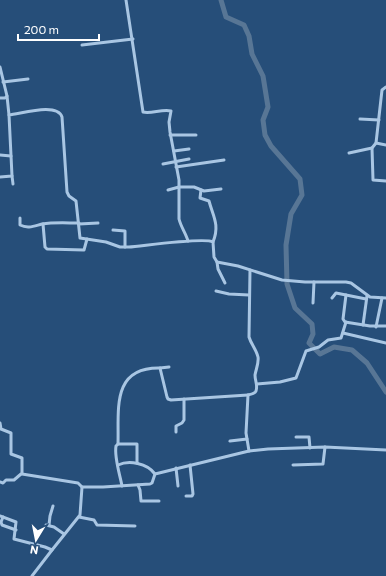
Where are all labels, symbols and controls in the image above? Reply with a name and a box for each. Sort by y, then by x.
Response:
scale bar [18,16,99,42]
text: 200 m [24,22,59,36]
north arrow [16,520,56,560]
text: N [29,543,39,557]

